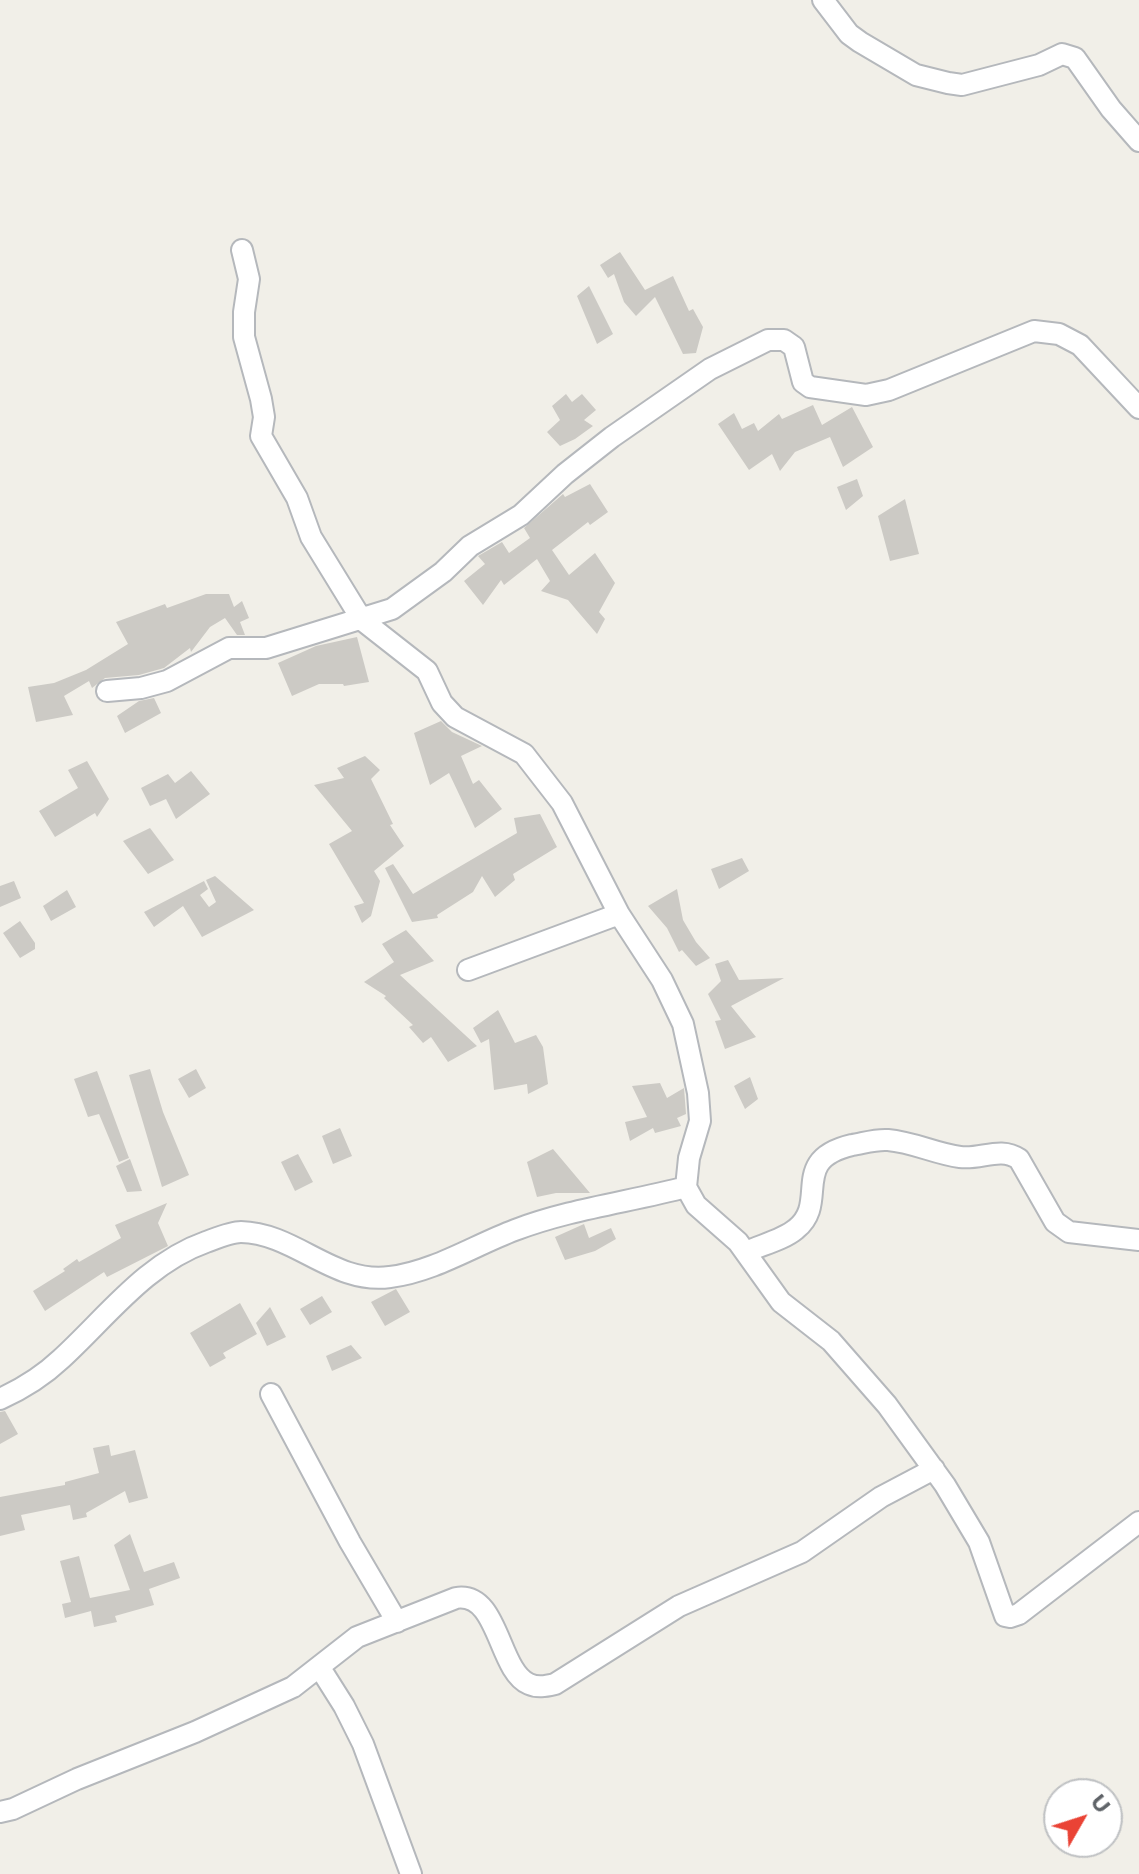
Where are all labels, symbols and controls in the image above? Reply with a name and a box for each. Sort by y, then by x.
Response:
north arrow [1043,1778,1123,1858]
text: U [1085,1789,1116,1819]

